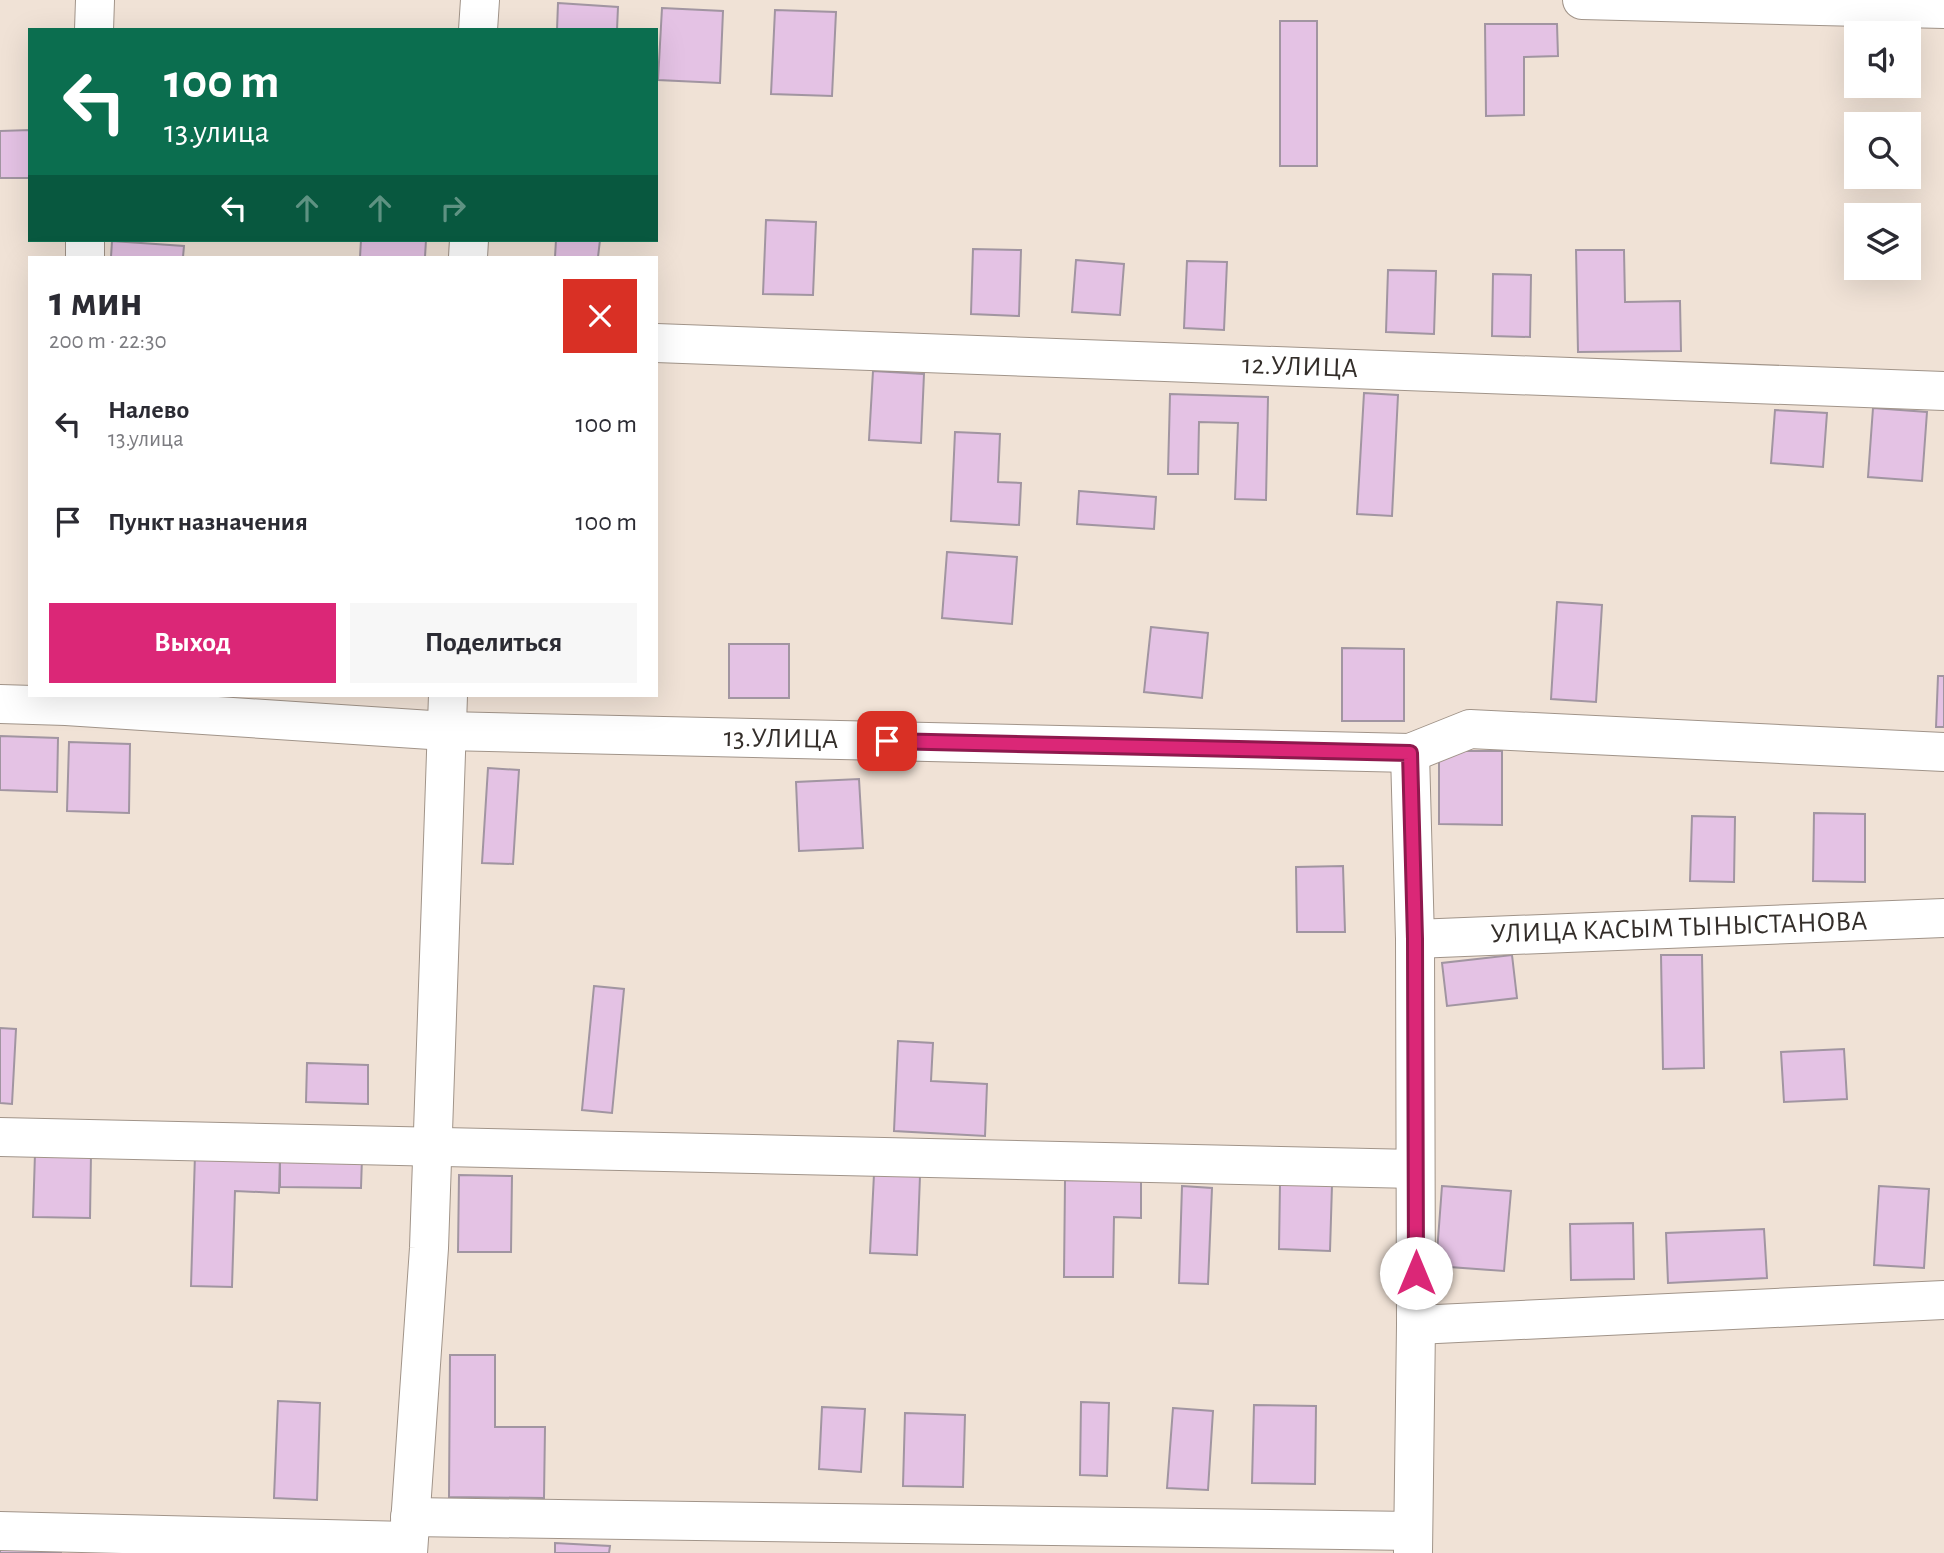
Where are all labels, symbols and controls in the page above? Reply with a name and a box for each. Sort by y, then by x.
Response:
map controls [1844,21,1921,280]
button: sound [1844,21,1921,98]
icon: left [49,56,140,147]
text: 100 m [164,58,280,107]
button: search [1844,112,1921,189]
text: 13.улица [164,116,269,148]
icon: left [215,189,253,227]
icon: ahead [288,189,326,227]
icon: ahead [361,189,399,227]
icon: right [434,189,472,227]
button: layers [1844,203,1921,280]
button: close [563,279,637,353]
text: 1 мин [49,281,143,323]
text: 200 m · 22:30 [49,330,167,353]
street label: 12.УЛИЦА [1242,351,1358,383]
text: Налево [108,397,189,423]
icon: left [49,405,87,443]
text: 100 m [576,411,637,437]
text: 13.улица [108,428,184,451]
icon: arrive [49,503,87,541]
text: Пункт назначения [108,509,308,535]
text: 100 m [576,509,637,535]
button: Выход [49,603,336,683]
button: Поделиться [350,603,637,683]
pin [857,711,917,771]
icon: arrive [868,722,906,760]
street label: 13.УЛИЦА [723,724,839,754]
street label: УЛИЦА КАСЫМ ТЫНЫСТАНОВА [1490,907,1868,949]
position arrow [1379,1236,1453,1310]

